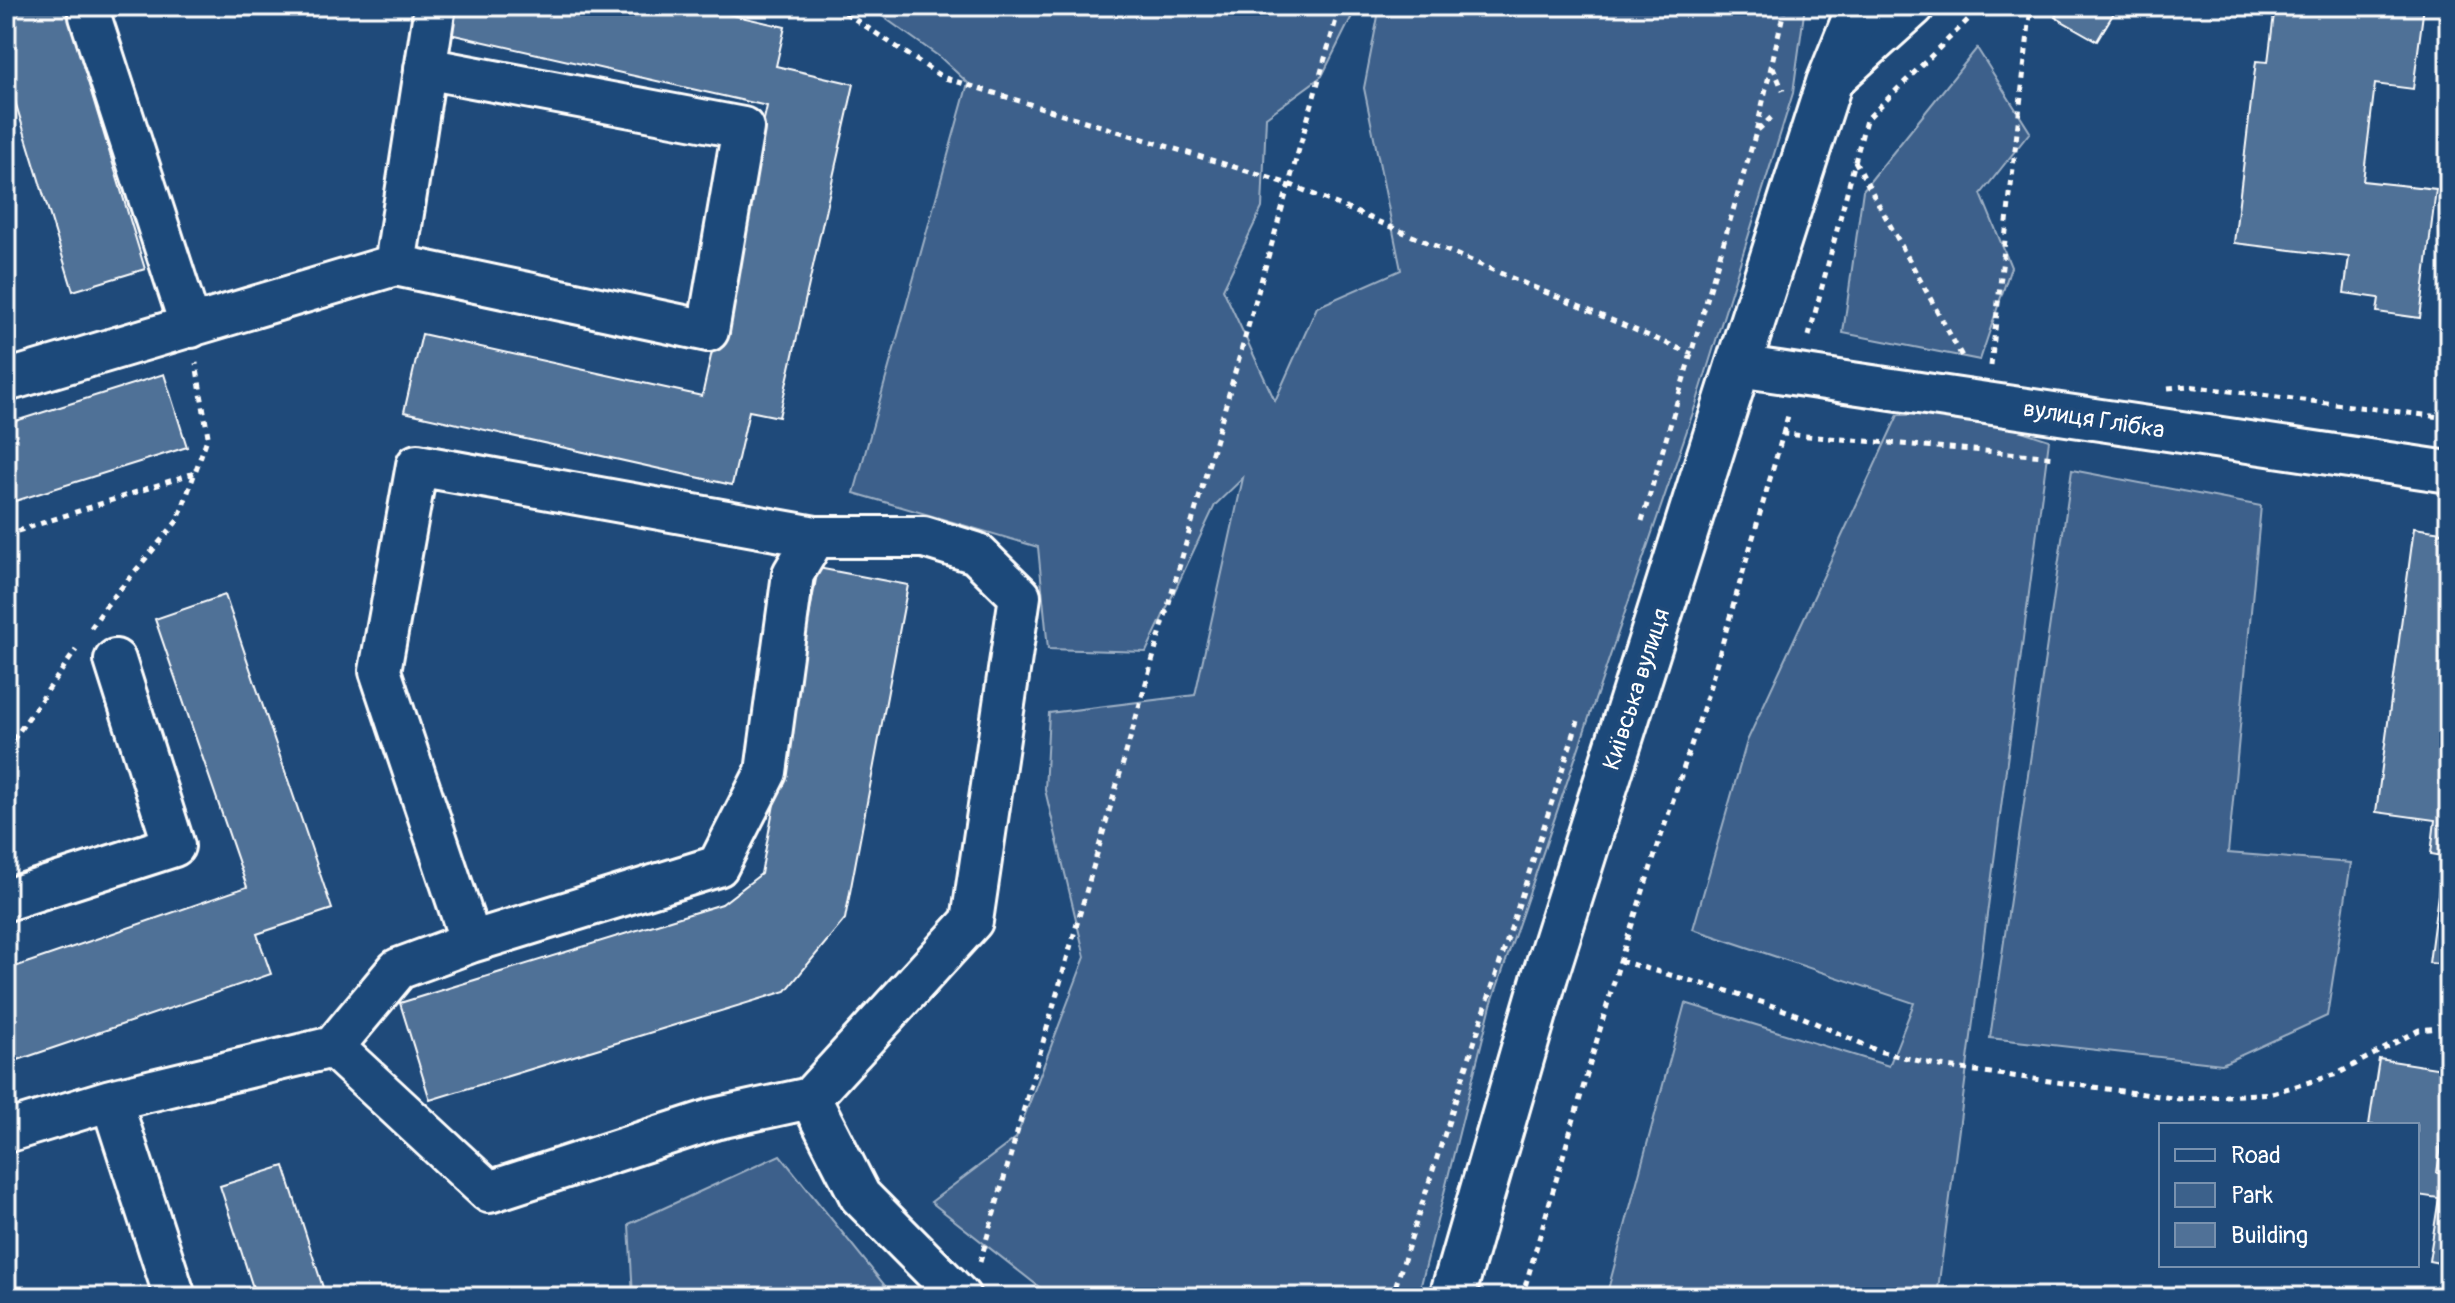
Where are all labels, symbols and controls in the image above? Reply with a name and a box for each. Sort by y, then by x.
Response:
street label: вулиця Глібка [2021,394,2167,445]
street label: Київська вулиця [1597,605,1676,774]
legend [2159,1123,2419,1267]
text: Road [2231,1141,2281,1170]
text: Park [2231,1181,2273,1210]
text: Building [2231,1221,2308,1250]

